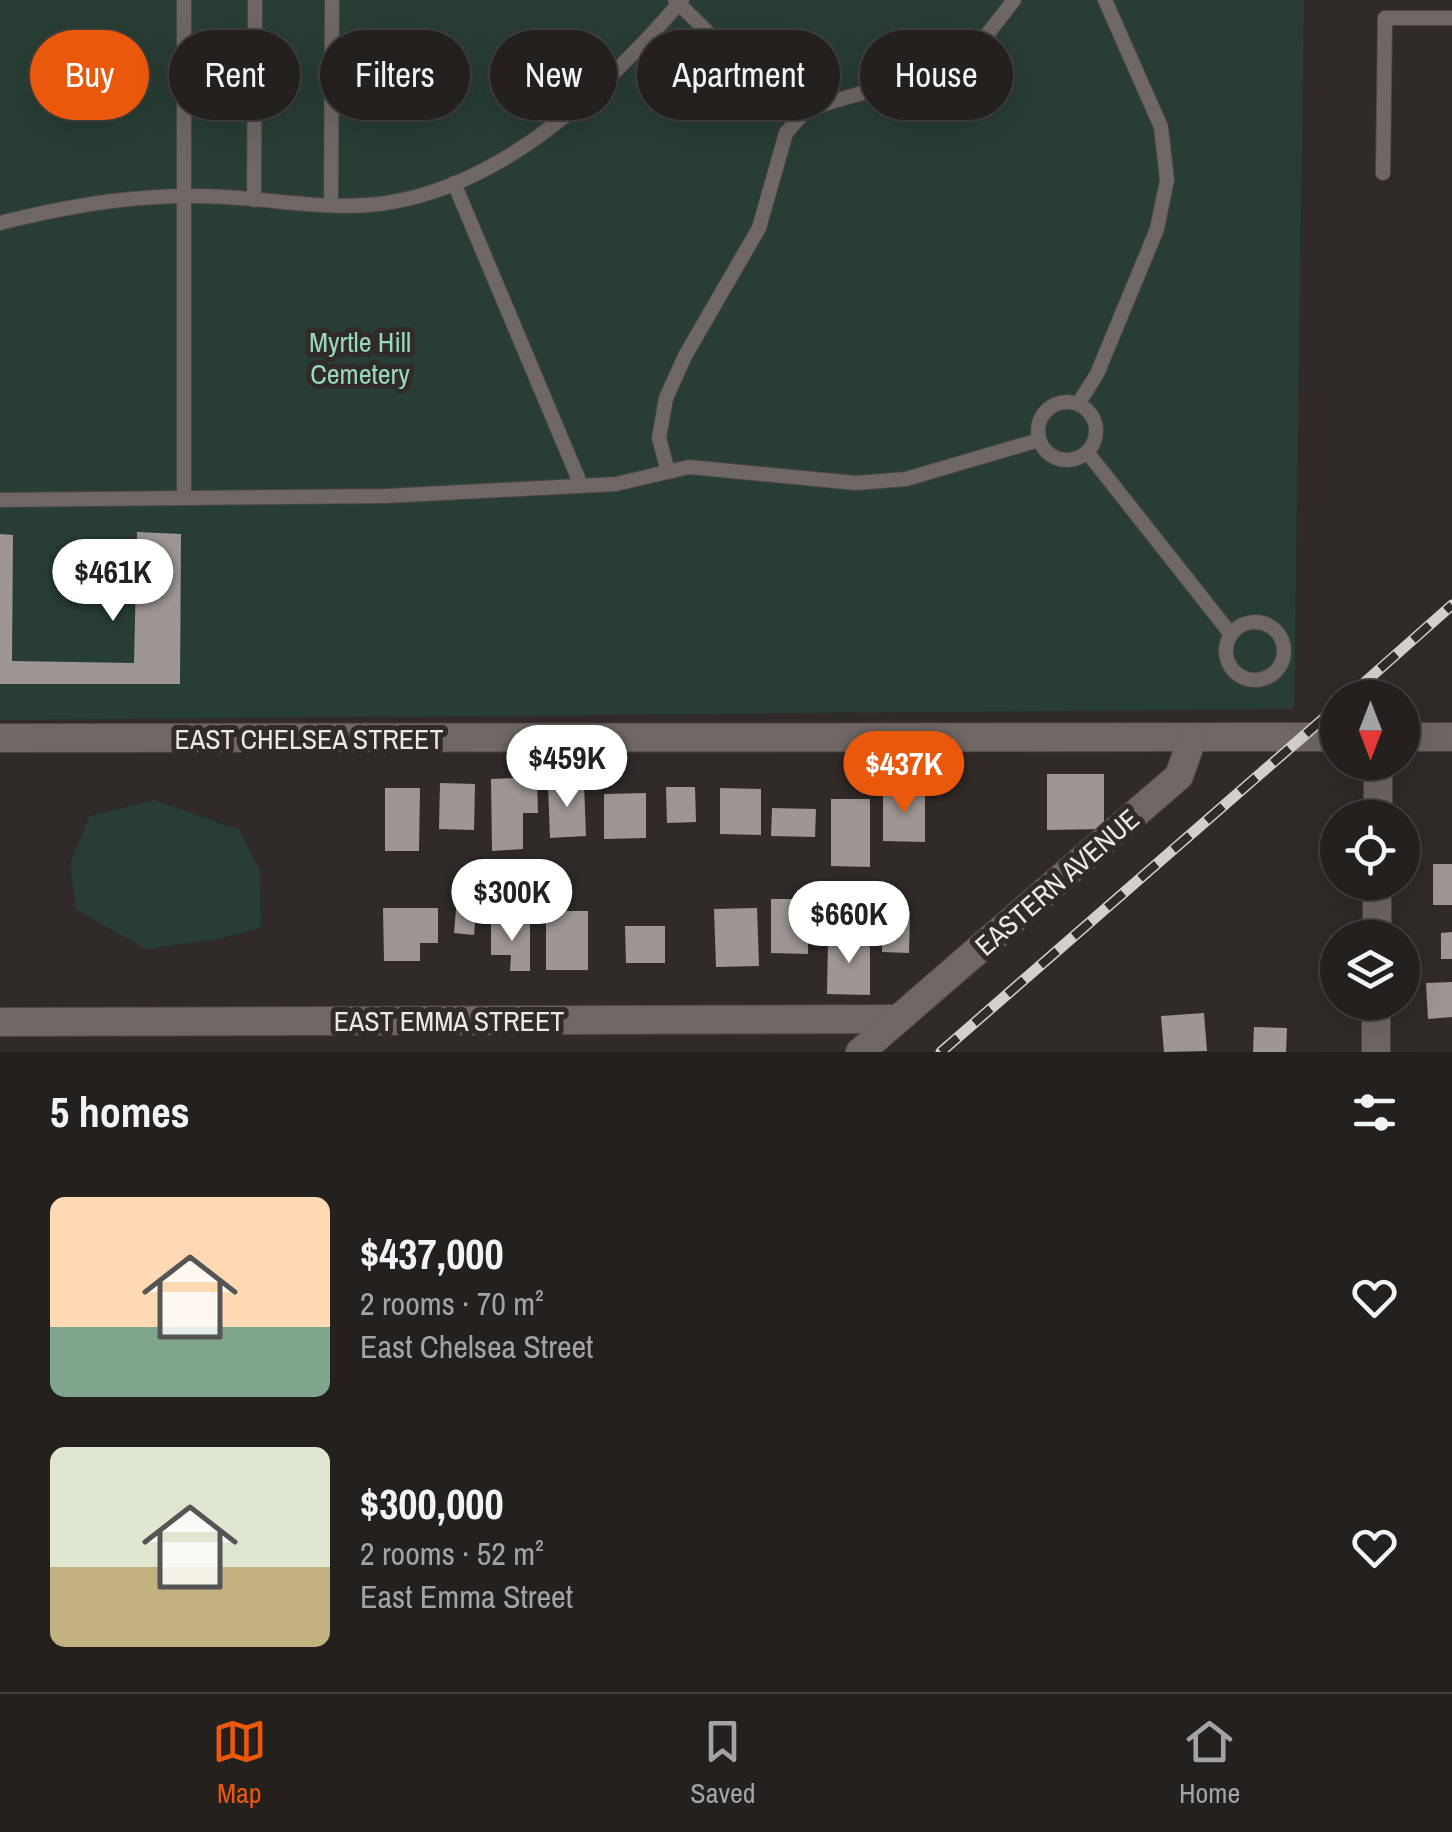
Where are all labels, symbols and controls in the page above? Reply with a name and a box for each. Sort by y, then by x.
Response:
chip: Buy [30,30,149,120]
chip: Rent [169,30,300,120]
chip: Filters [320,30,470,120]
chip: New [490,30,617,120]
chip: Apartment [637,30,840,120]
chip: House [860,30,1013,120]
park label: Myrtle Hill Cemetery [309,323,411,393]
pin: $461K [43,539,183,624]
text: $461K [74,550,152,593]
north arrow [1320,680,1420,780]
map controls [1320,680,1420,1020]
street label: EAST CHELSEA STREET [175,720,443,758]
pin: $459K [497,725,637,810]
pin: $437K [834,731,974,816]
text: $459K [528,736,606,779]
text: $437K [865,742,943,785]
street label: EASTERN AVENUE [967,800,1147,964]
button: locate [1320,800,1420,900]
pin: $300K [442,859,582,944]
text: $300K [473,870,551,913]
pin: $660K [779,881,919,966]
text: $660K [810,892,888,935]
button: layers [1320,920,1420,1020]
street label: EAST EMMA STREET [334,1002,564,1040]
text: 5 homes [50,1084,190,1140]
icon: filters [1347,1085,1402,1140]
text: $437,000 [360,1226,504,1282]
icon: home [130,1237,250,1357]
icon: heart [1347,1270,1402,1325]
text: 2 rooms · 70 m² [360,1282,544,1325]
text: East Chelsea Street [360,1325,593,1368]
text: $300,000 [360,1476,504,1532]
icon: home [130,1487,250,1607]
icon: heart [1347,1520,1402,1575]
text: 2 rooms · 52 m² [360,1532,544,1575]
text: East Emma Street [360,1575,573,1618]
tab: Map [212,1714,267,1812]
tab: Saved [690,1714,755,1812]
tab: Home [1179,1714,1240,1812]

